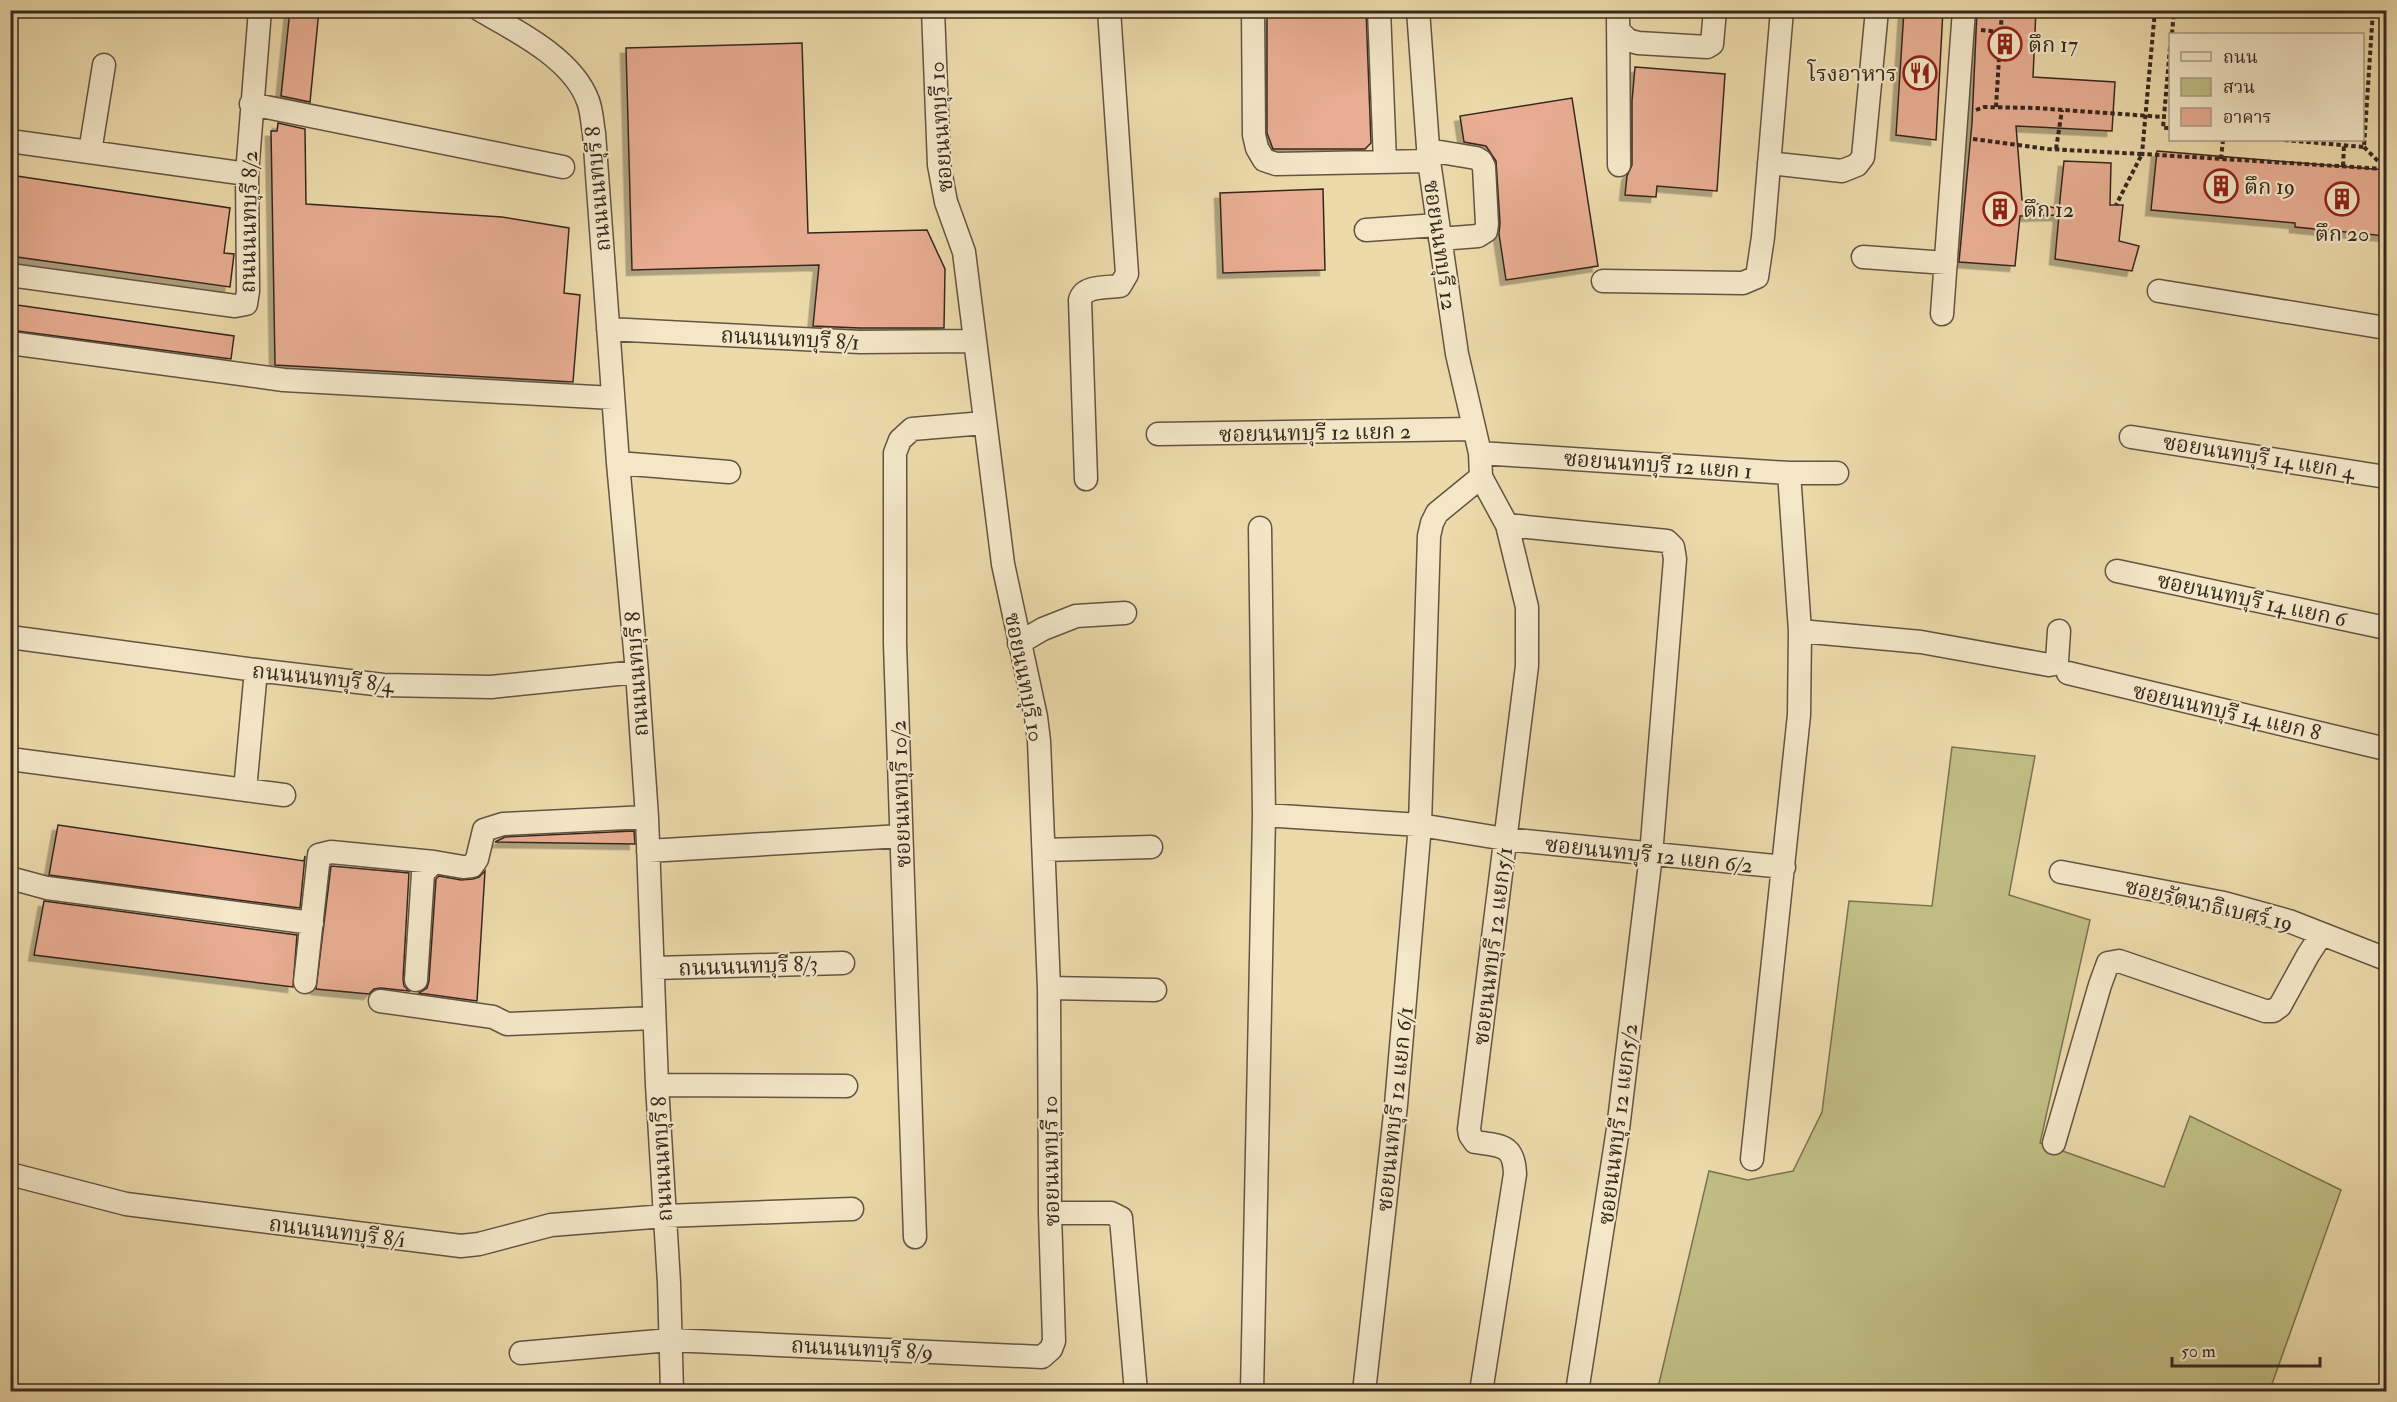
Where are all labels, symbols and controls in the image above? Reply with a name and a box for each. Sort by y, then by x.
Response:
building icon: ตึก 17 [1987,26,2023,62]
place label: ตึก 17 [2028,31,2078,59]
legend [2169,33,2364,141]
text: ถนน [2223,46,2258,69]
restaurant icon: โรงอาหาร [1902,55,1938,91]
place label: โรงอาหาร [1807,59,1897,88]
street label: ซอยนนทบุรี 10 [922,61,960,193]
text: สวน [2223,76,2255,99]
text: อาคาร [2223,106,2272,129]
street label: ถนนนนทบุรี 8 [579,125,617,253]
street label: ถนนนนทบุรี 8/2 [234,151,264,293]
building icon: ตึก 19 [2203,168,2239,204]
place label: ตึก 19 [2244,173,2295,201]
street label: ซอยนนทบุรี 12 [1417,178,1463,312]
building icon: ตึก 20 [2324,181,2360,217]
building icon: ตึก 12 [1982,191,2018,227]
place label: ตึก 12 [2023,196,2074,224]
place label: ตึก 20 [2315,220,2369,248]
street label: ถนนนนทบุรี 8/1 [720,321,860,357]
street label: ซอยนนทบุรี 12 แยก 2 [1219,417,1411,449]
street label: ซอยนนทบุรี 14 แยก 4 [2161,428,2358,486]
street label: ซอยนนทบุรี 12 แยก 1 [1563,444,1753,486]
street label: ซอยนนทบุรี 14 แยก 6 [2155,566,2351,634]
street label: ถนนนนทบุรี 8 [619,610,655,737]
street label: ซอยนนทบุรี 10 [998,610,1050,744]
street label: ถนนนนทบุรี 8/4 [251,657,396,699]
street label: ซอยนนทบุรี 14 แยก 8 [2130,677,2324,747]
street label: ซอยนนทบุรี 10/2 [884,720,918,868]
street label: ซอยนนทบุรี 12 แยก 6/2 [1543,830,1754,880]
street label: ซอยนนทบุรี 12 แยก5/1 [1467,845,1519,1047]
street label: ซอยรัตนาธิเบศร์ 19 [2122,872,2295,938]
street label: ถนนนนทบุรี 8/3 [678,950,818,982]
street label: ซอยนนทบุรี 12 แยก 6/1 [1370,1005,1420,1213]
street label: ซอยนนทบุรี 12 แยก5/2 [1592,1022,1644,1226]
street label: ซอยนนทบุรี 10 [1036,1095,1066,1227]
street label: ถนนนนทบุรี 8 [645,1096,679,1222]
street label: ถนนนนทบุรี 8/i [267,1210,407,1254]
scale bar [2172,1330,2320,1368]
street label: ถนนนนทบุรี 8/9 [790,1331,934,1367]
text: 50 m [2181,1340,2216,1363]

